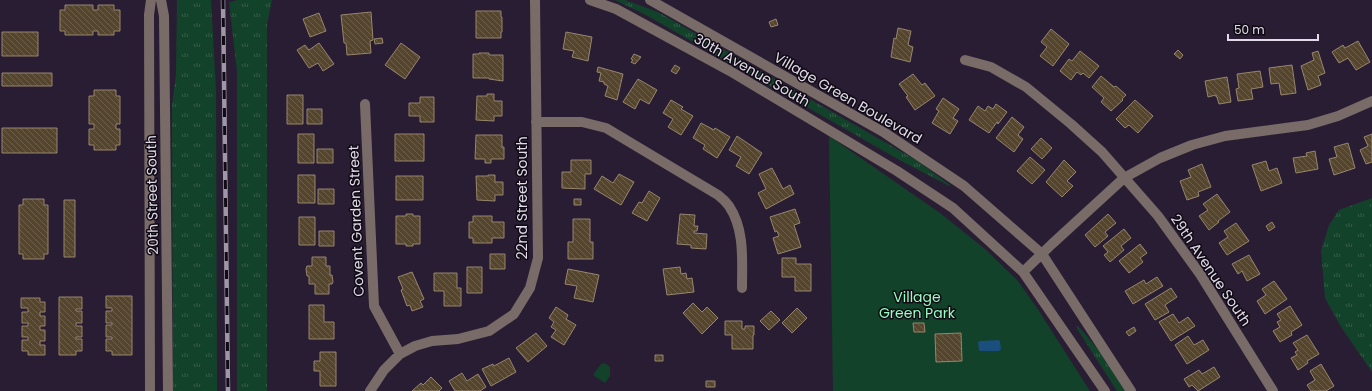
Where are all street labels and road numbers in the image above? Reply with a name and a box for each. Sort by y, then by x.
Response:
street label: 30th Avenue South [690,29,814,111]
street label: Village Green Boulevard [770,47,926,149]
street label: 20th Street South [141,135,163,255]
street label: 22nd Street South [512,136,532,260]
street label: Covent Garden Street [343,145,369,297]
street label: 29th Avenue South [1166,210,1256,330]

